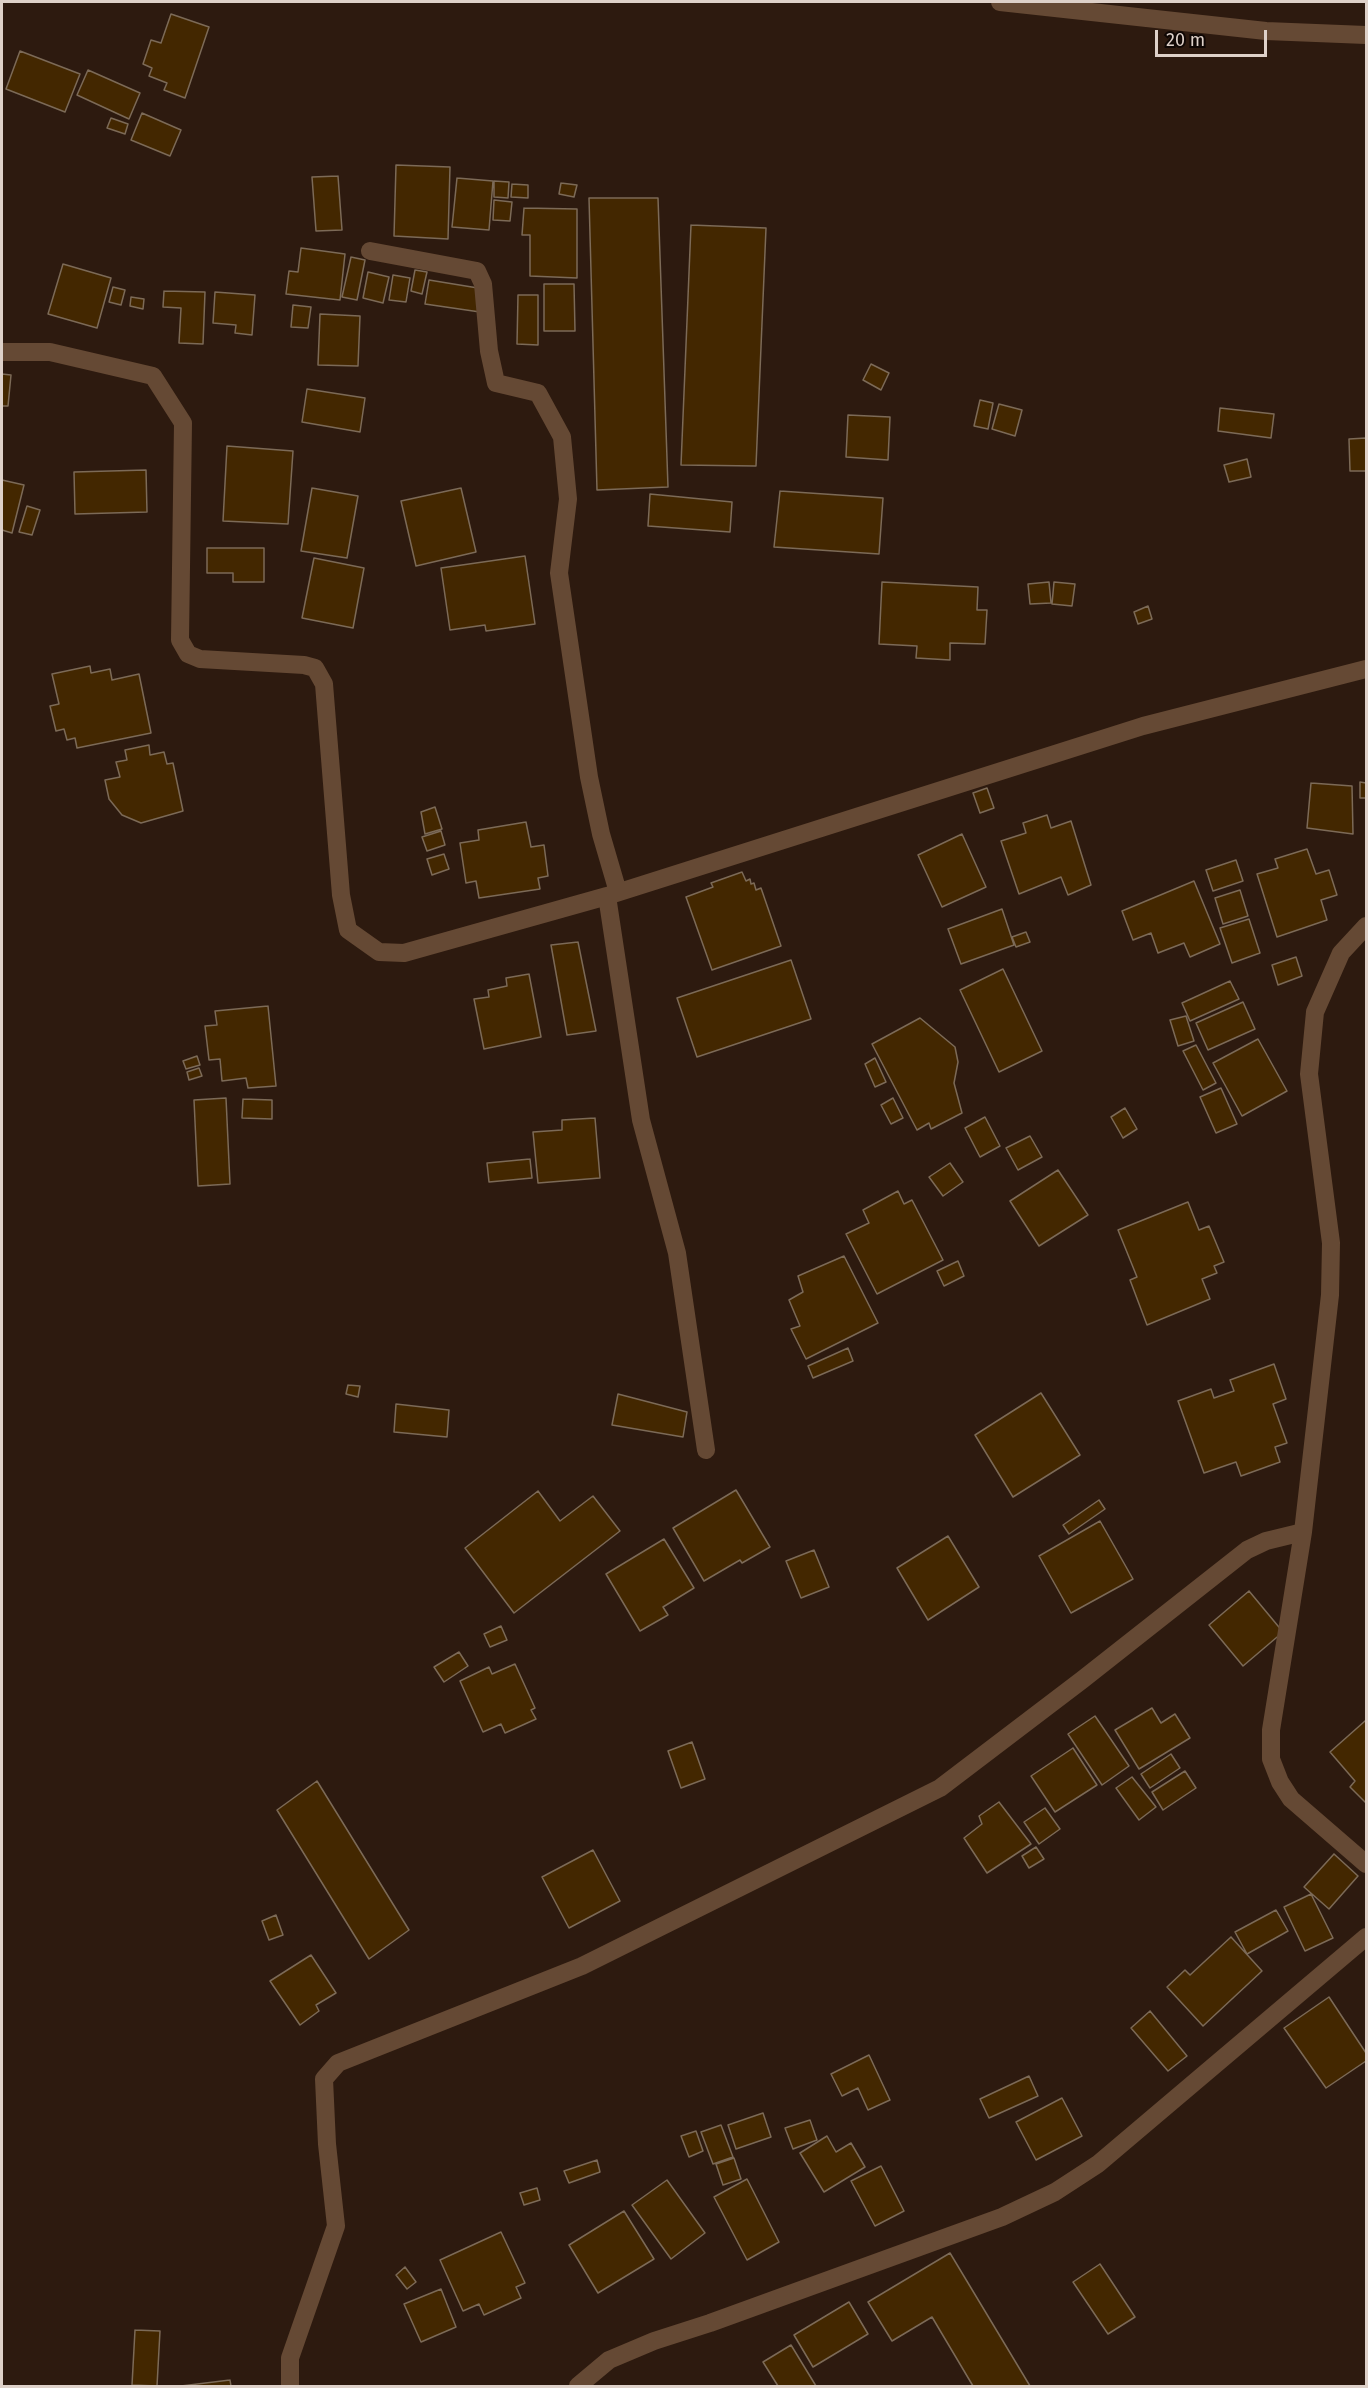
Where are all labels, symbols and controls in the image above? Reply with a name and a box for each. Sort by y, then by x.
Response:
scale bar [1158,18,1270,56]
text: 20 m [1166,29,1205,51]

